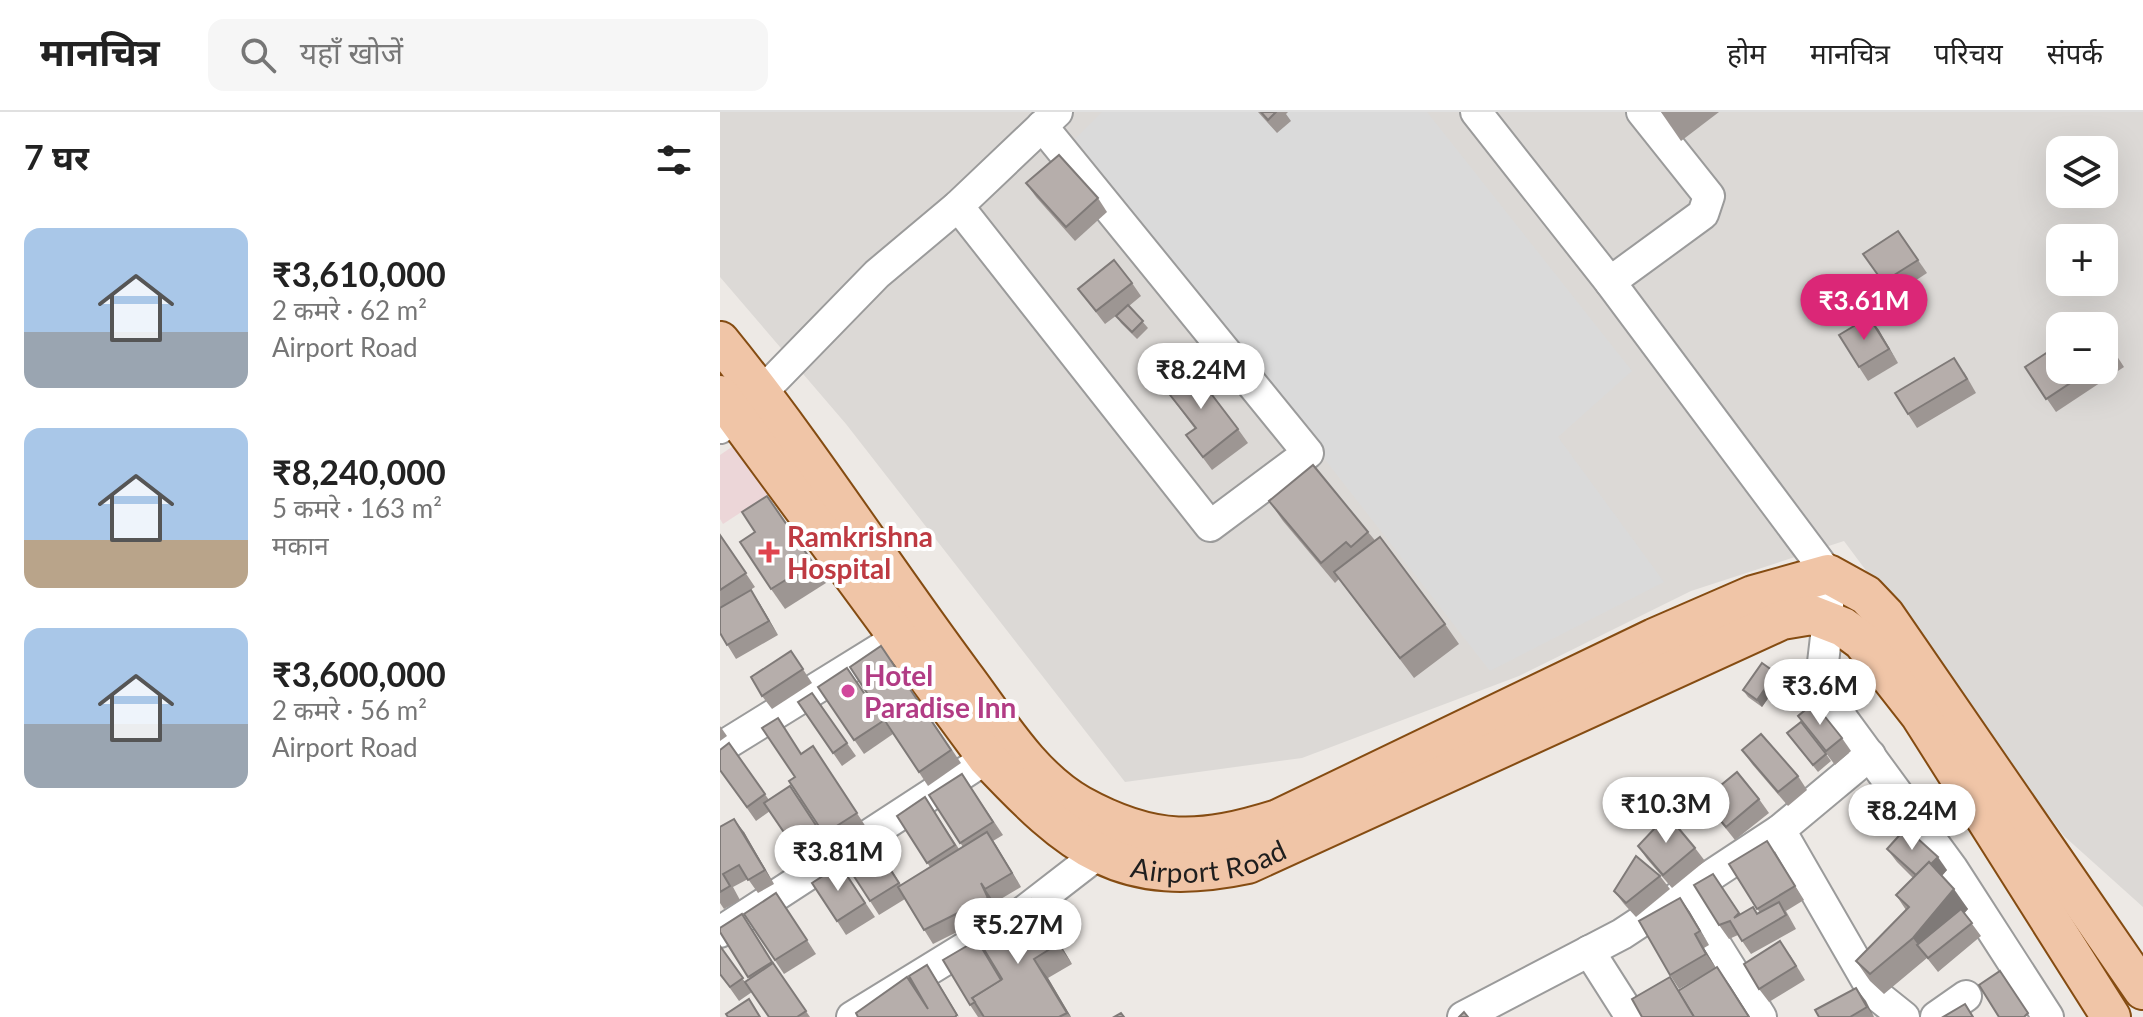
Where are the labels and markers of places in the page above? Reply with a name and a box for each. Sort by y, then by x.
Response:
pin: ₹3.61M [1799,274,1929,342]
pin: ₹8.24M [1136,343,1266,411]
place label: Ramkrishna Hospital [787,519,933,585]
marker: Ramkrishna Hospital [758,541,780,563]
place label: Hotel Paradise Inn [864,658,1016,724]
pin: ₹3.6M [1764,659,1876,727]
marker: Hotel Paradise Inn [839,682,857,700]
pin: ₹10.3M [1601,777,1731,845]
pin: ₹8.24M [1847,784,1977,852]
pin: ₹3.81M [773,825,903,893]
pin: ₹5.27M [953,898,1083,966]

